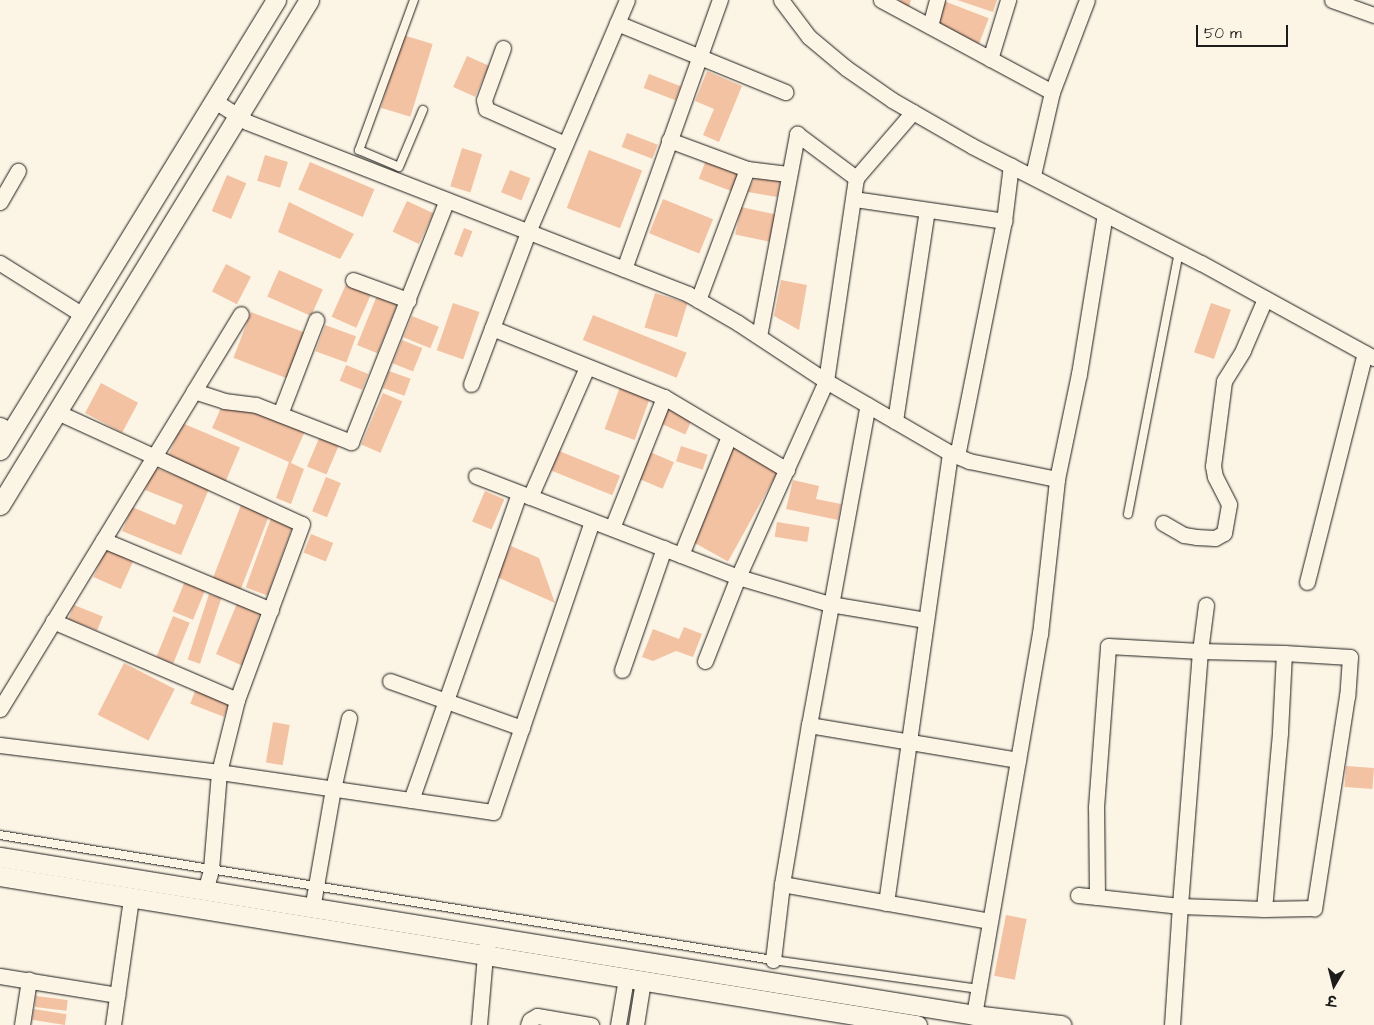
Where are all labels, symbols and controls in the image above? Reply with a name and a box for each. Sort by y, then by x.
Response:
scale bar [1199,15,1292,47]
text: 50 m [1204,23,1242,44]
north arrow [1309,960,1359,1010]
text: उ [1326,989,1338,1010]

